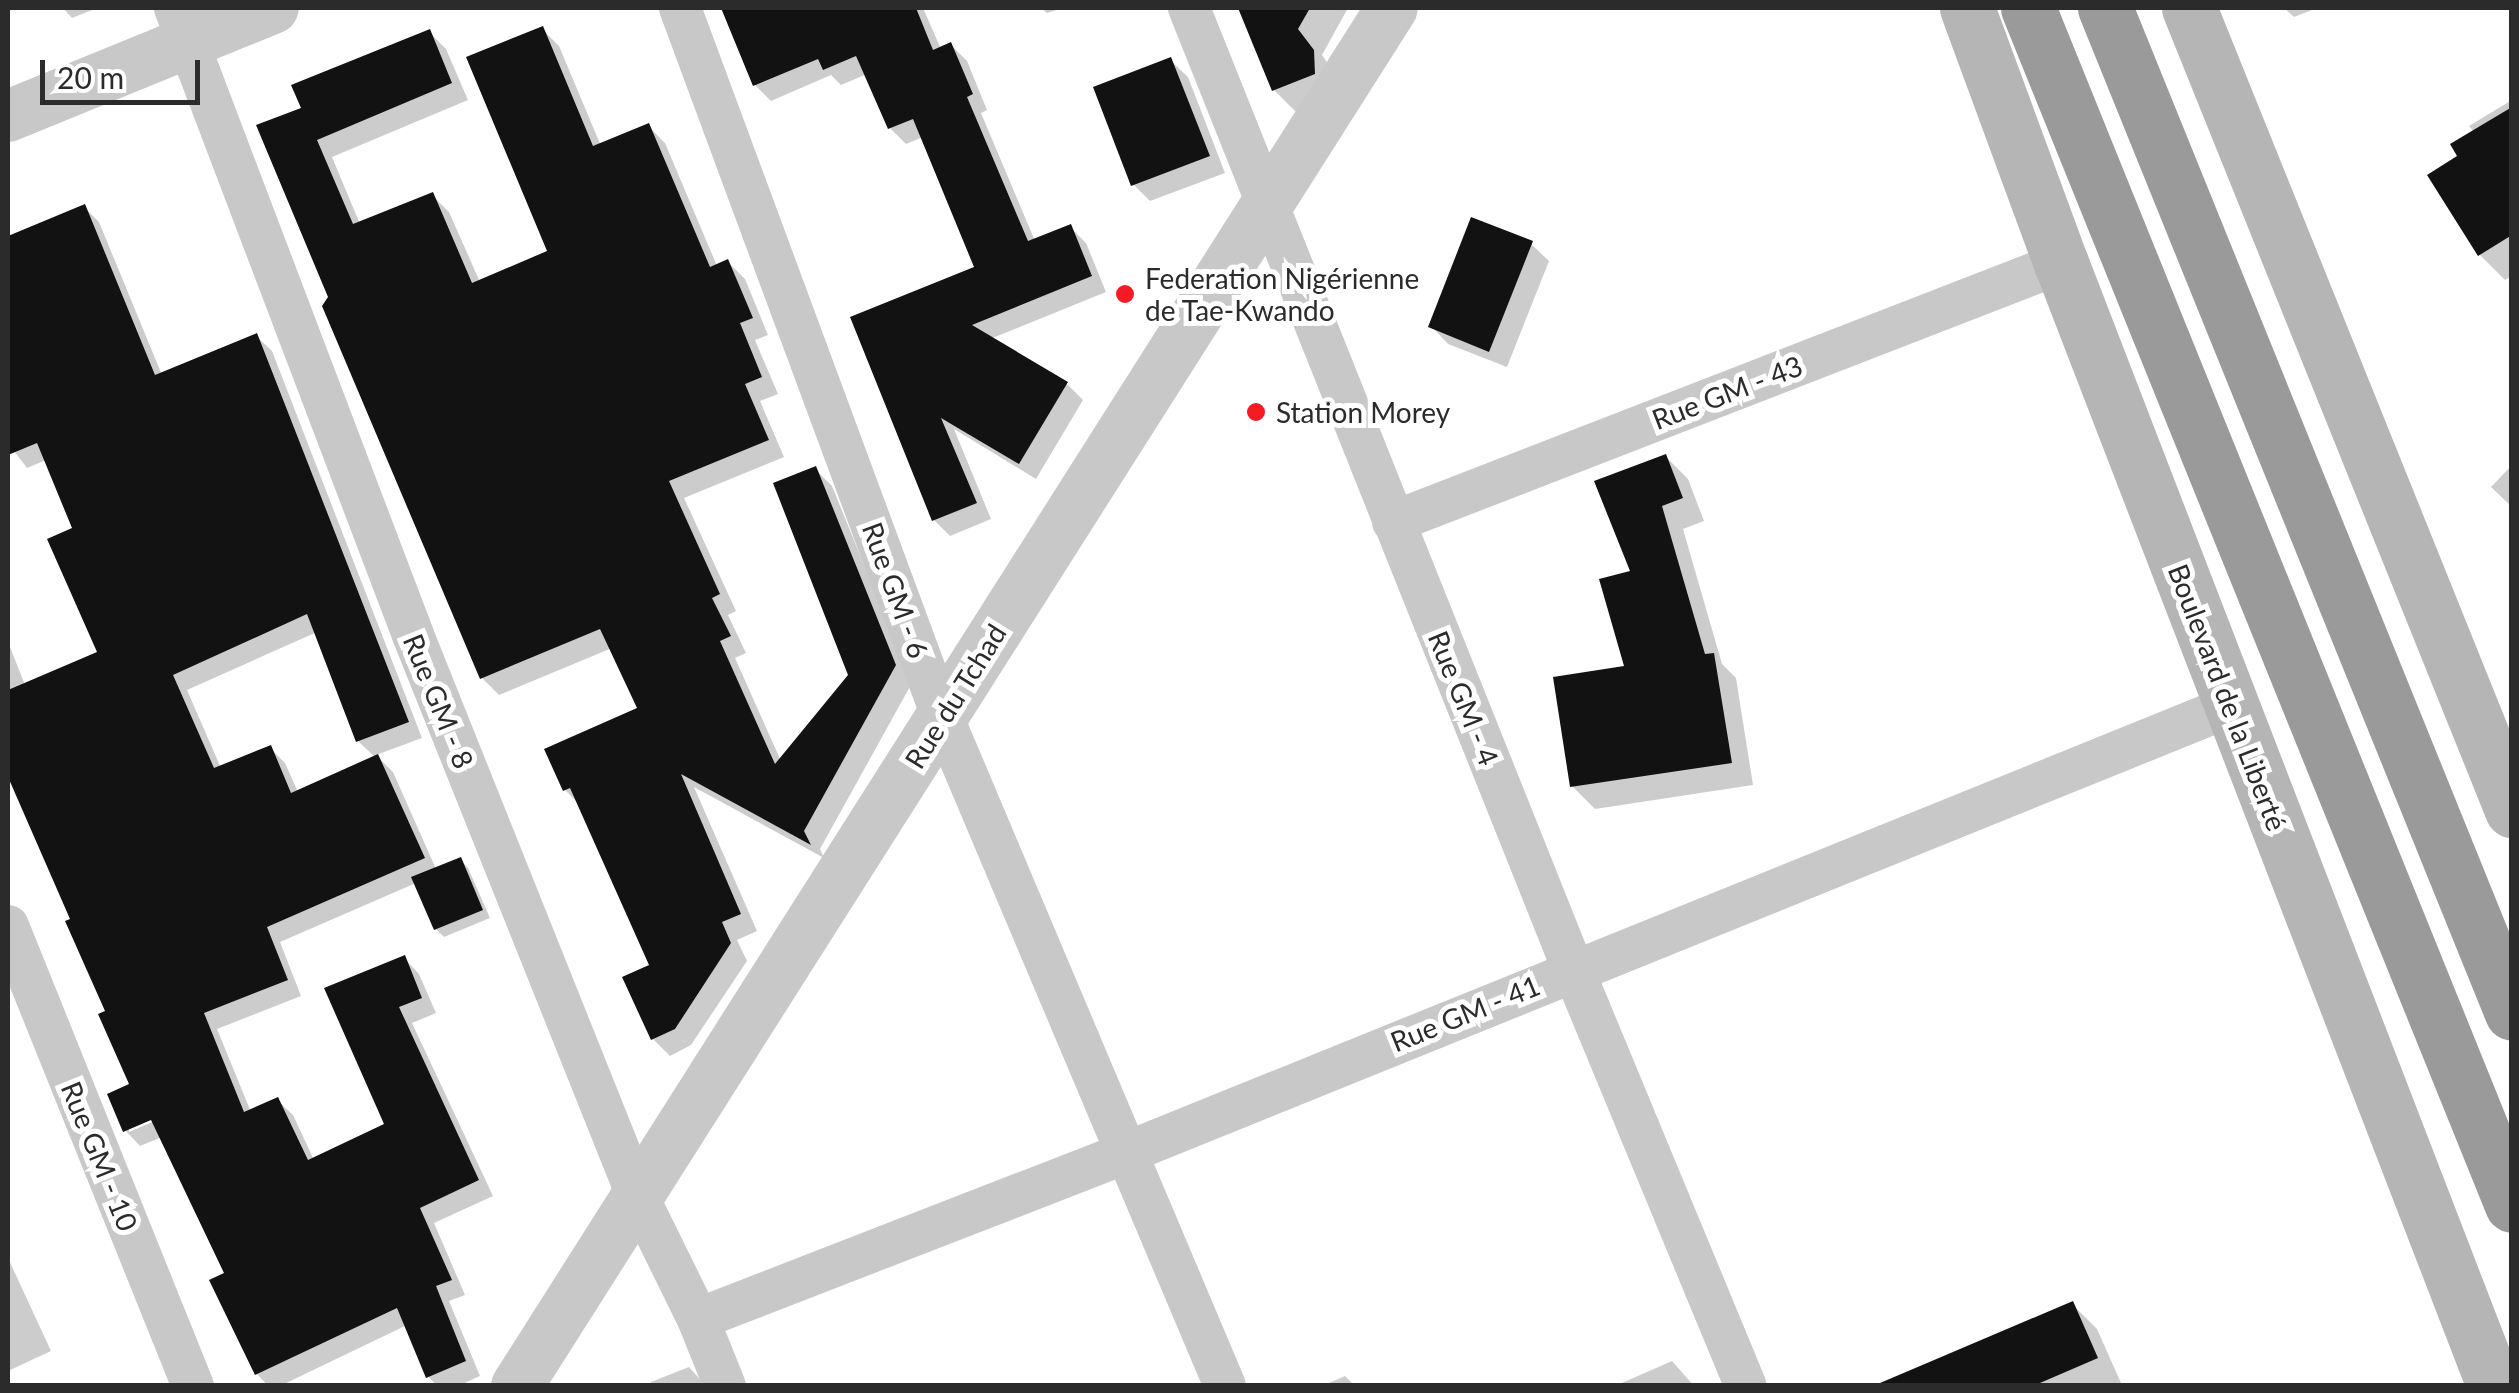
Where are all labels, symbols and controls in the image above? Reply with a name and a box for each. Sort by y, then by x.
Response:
scale bar [45,40,205,102]
text: 20 m [57,59,124,95]
place label: Federation Nigérienne de Tae-Kwando [1145,261,1419,327]
marker: Federation Nigérienne de Tae-Kwando [1114,283,1136,305]
street label: Rue GM - 43 [1647,348,1807,436]
place label: Station Morey [1276,395,1450,429]
marker: Station Morey [1245,401,1267,423]
street label: Rue GM - 6 [856,518,936,662]
street label: Boulevard de la Liberté [2162,559,2294,835]
street label: Rue du Tchad [897,617,1013,775]
street label: Rue GM - 4 [1422,626,1506,770]
street label: Rue GM - 8 [397,629,481,773]
street label: Rue GM - 41 [1385,968,1545,1058]
street label: Rue GM - 10 [55,1076,145,1236]

